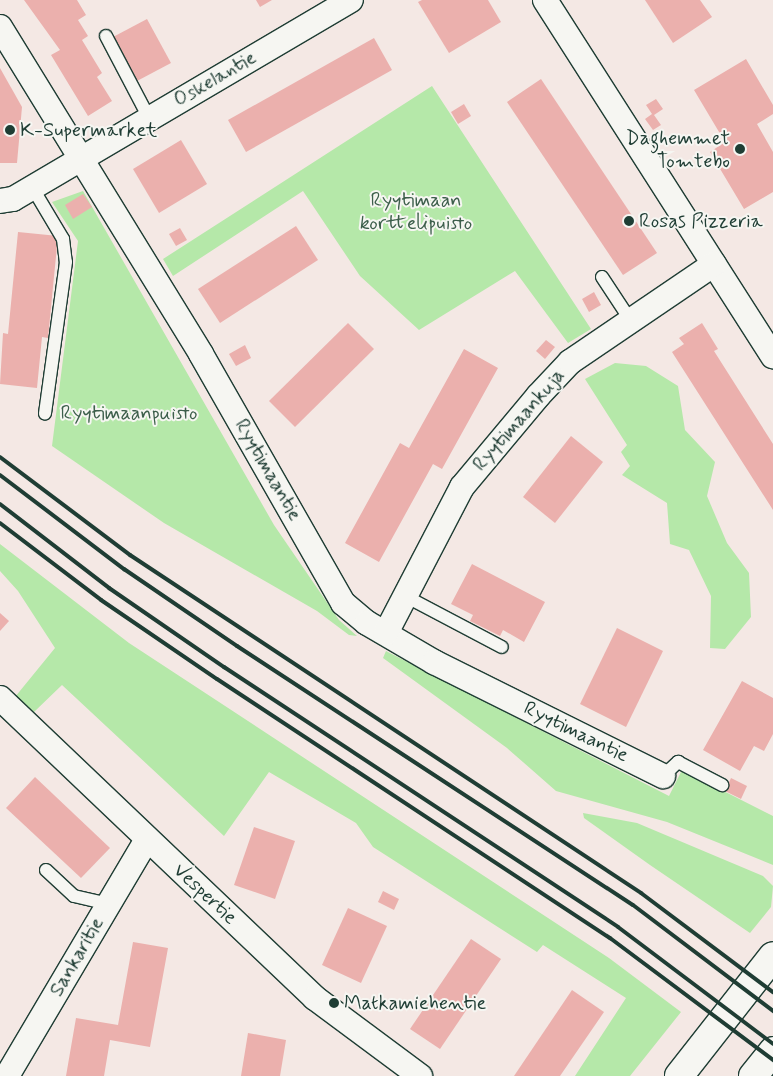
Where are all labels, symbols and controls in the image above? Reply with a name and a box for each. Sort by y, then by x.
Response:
street label: Oskelantie [169,46,261,112]
place label: K-Supermarket [20,118,157,142]
marker: K-Supermarket [4,124,16,136]
place label: Daghemmet Tomtebo [626,126,730,173]
marker: Daghemmet Tomtebo [734,143,746,155]
park label: Ryytimaan korttelipuisto [360,189,472,236]
place label: Rosas Pizzeria [639,209,760,233]
marker: Rosas Pizzeria [623,215,635,227]
street label: Ryytimaankuja [468,364,570,476]
park label: Ryytimaanpuisto [61,401,197,425]
street label: Ryytimaantie [229,415,307,525]
street label: Ryytimaantie [520,696,632,768]
street label: Vespertie [168,858,242,930]
street label: Sankaritie [45,913,109,1001]
place label: Matkamiehentie [344,991,486,1015]
marker: Matkamiehentie [328,997,340,1009]

